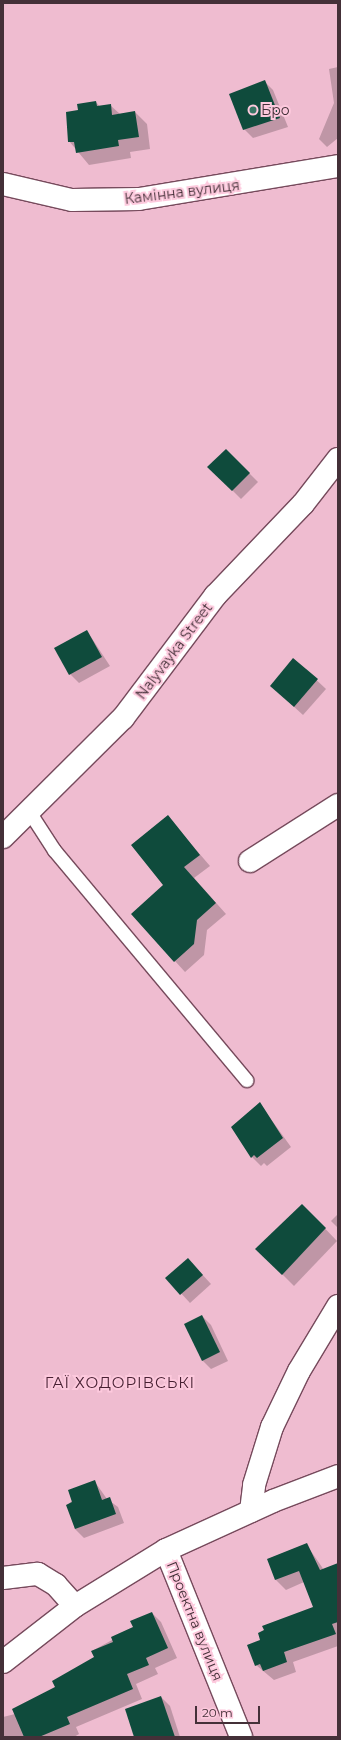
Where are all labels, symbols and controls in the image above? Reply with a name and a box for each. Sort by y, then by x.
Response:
place label: Бро [261,102,290,118]
marker: Бро [248,105,258,115]
street label: Камінна вулиця [123,177,241,207]
street label: Nalyvayka Street [132,600,216,702]
district label: ГАЇ ХОДОРІВСЬКІ [45,1374,195,1392]
street label: Проектна вулиця [163,1559,227,1683]
scale bar [197,1698,262,1724]
text: 20 m [202,1705,233,1720]

